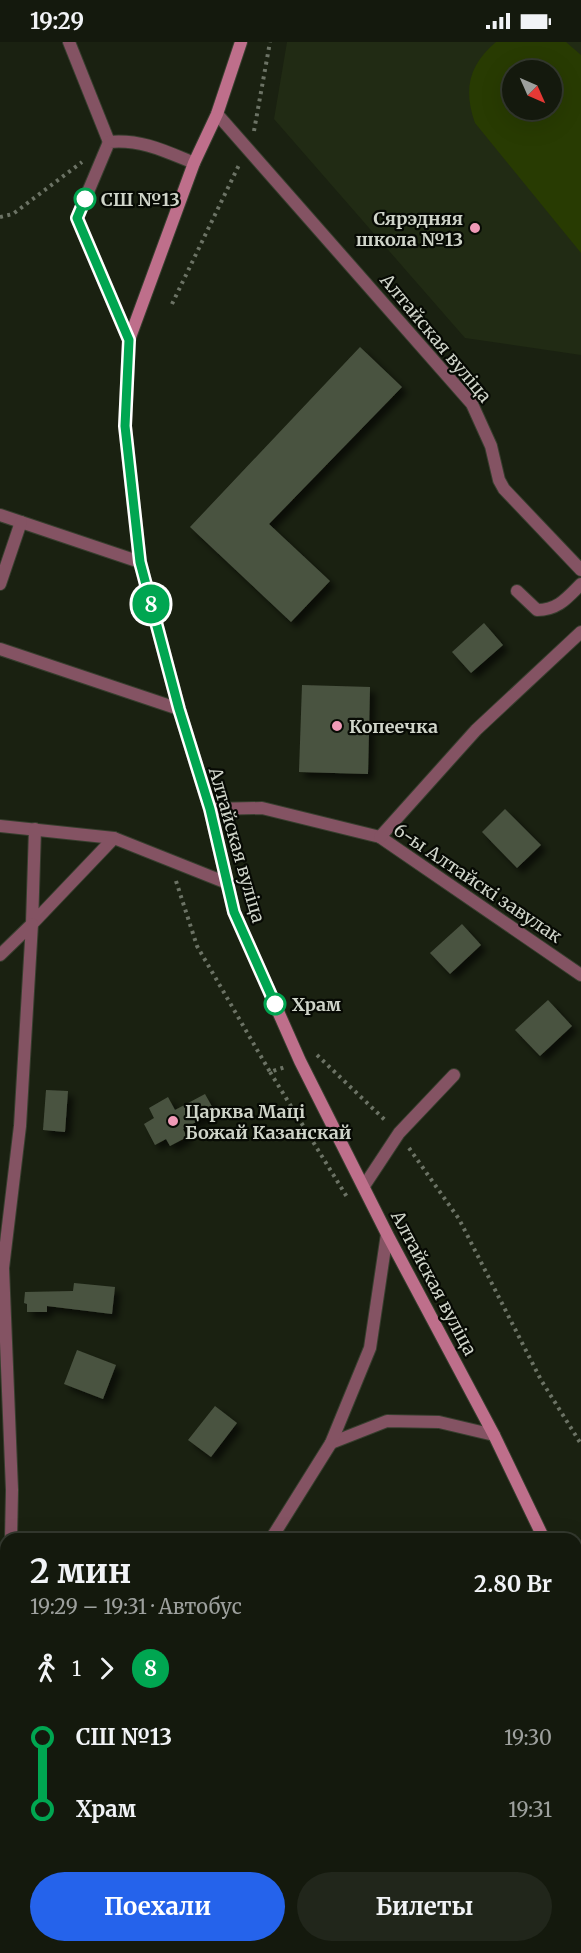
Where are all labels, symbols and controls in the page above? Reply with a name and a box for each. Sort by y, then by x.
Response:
text: 19:29 [30,7,84,35]
north arrow [502,60,562,120]
map controls [502,60,562,120]
marker: СШ №13 [74,188,96,210]
place label: СШ №13 [101,188,180,211]
place label: Сярэдняя школа №13 [356,207,463,251]
marker: Сярэдняя школа №13 [468,221,482,235]
street label: Алтайская вуліца [375,268,497,407]
line badge: 8 [132,584,170,624]
text: 8 [144,591,158,618]
place label: Копеечка [349,715,438,738]
marker: Копеечка [330,719,344,733]
street label: Алтайская вуліца [203,764,270,926]
street label: 6-ы Алтайскі завулак [390,818,567,948]
marker: Храм [264,993,286,1015]
place label: Храм [292,993,341,1016]
place label: Царква Маці Божай Казанскай [185,1100,352,1144]
marker: Царква Маці Божай Казанскай [166,1114,180,1128]
street label: Алтайская вуліца [386,1206,482,1360]
text: 2 мин [30,1551,131,1592]
text: 2.80 Br [474,1570,552,1598]
text: 19:29 – 19:31 · Автобус [30,1594,242,1619]
icon: walk [30,1652,63,1685]
icon: forward [90,1652,123,1685]
text: 8 [144,1655,157,1682]
text: 1 [72,1656,81,1681]
text: СШ №13 [76,1723,172,1751]
text: 19:30 [504,1725,552,1750]
text: Храм [76,1795,136,1823]
text: 19:31 [508,1797,552,1822]
button: Поехали [30,1872,285,1941]
button: Билеты [297,1872,552,1941]

